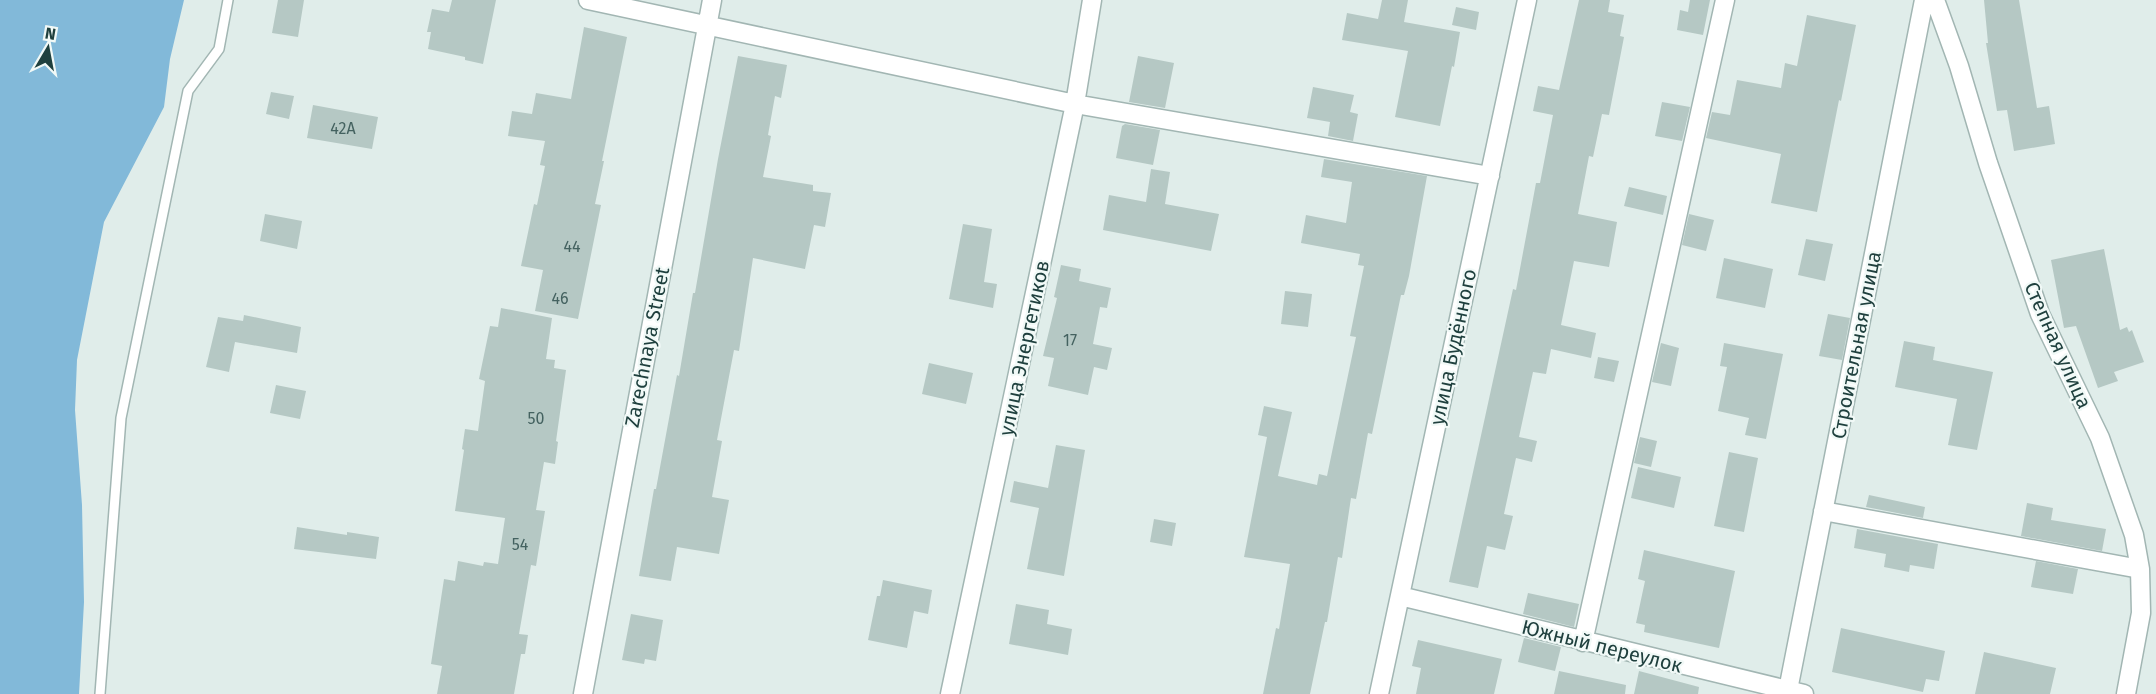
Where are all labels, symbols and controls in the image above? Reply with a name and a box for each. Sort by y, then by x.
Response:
north arrow [18,18,78,78]
text: N [44,23,57,44]
house number: 42А [330,119,356,138]
house number: 44 [563,237,581,256]
street label: Строительная улица [1826,249,1886,441]
street label: улица Энергетиков [994,258,1054,438]
street label: Zarechnaya Street [620,264,674,429]
street label: улица Будённого [1425,267,1481,427]
street label: Степная улица [2019,278,2097,412]
house number: 46 [551,289,569,308]
house number: 17 [1063,331,1077,350]
house number: 50 [528,409,545,428]
house number: 54 [512,535,529,554]
street label: Южный переулок [1519,614,1685,678]

